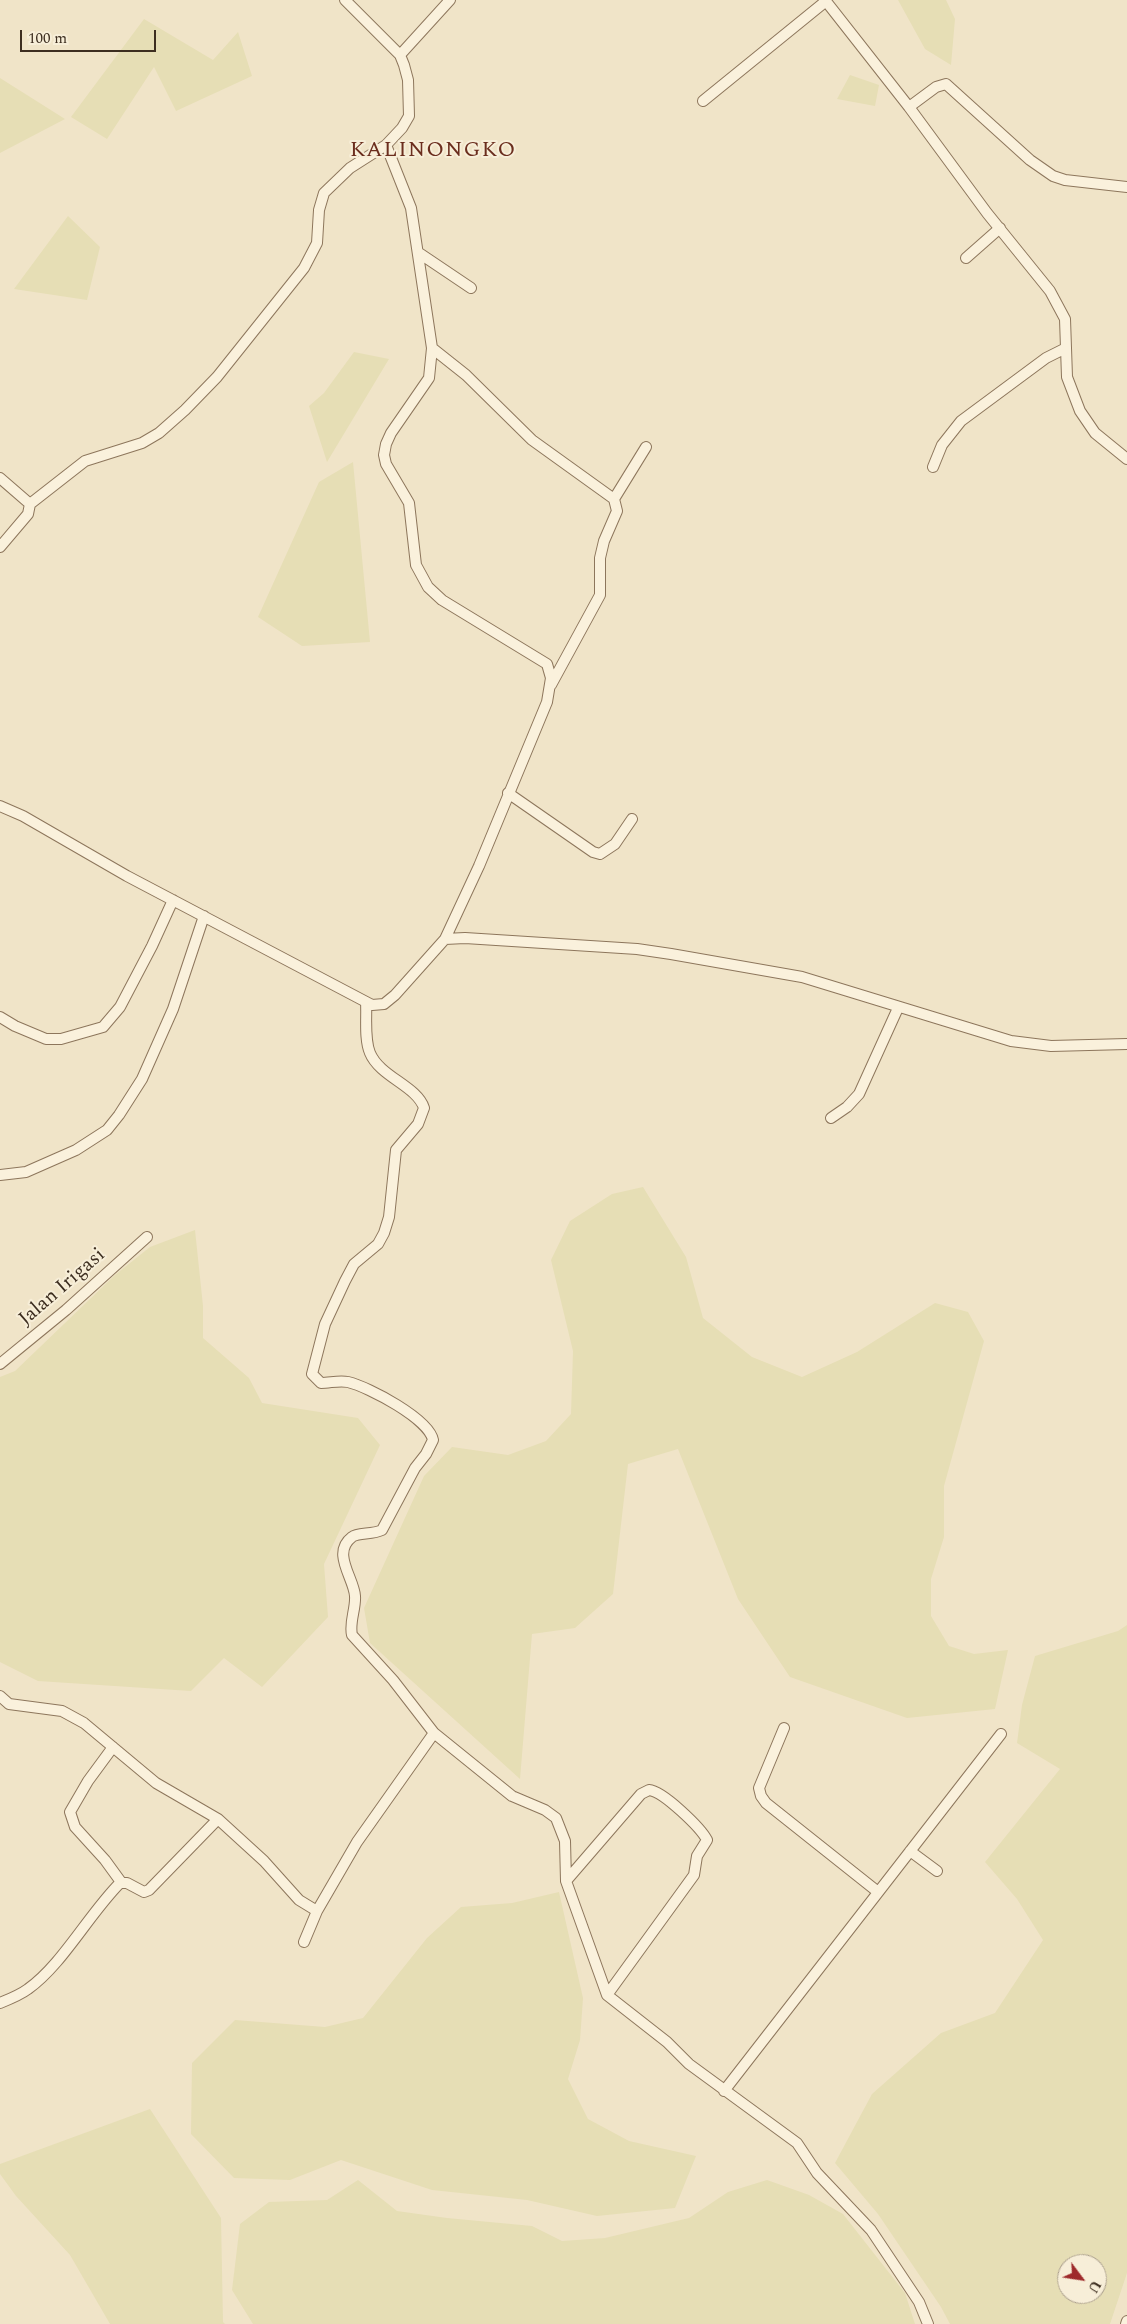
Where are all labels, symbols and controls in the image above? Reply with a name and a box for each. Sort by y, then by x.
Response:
scale bar [22,20,159,52]
text: 100 m [28,27,67,50]
district label: KALINONGKO [349,139,517,165]
street label: Jalan Irigasi [15,1244,111,1332]
north arrow [1057,2254,1107,2304]
text: U [1082,2276,1106,2297]

